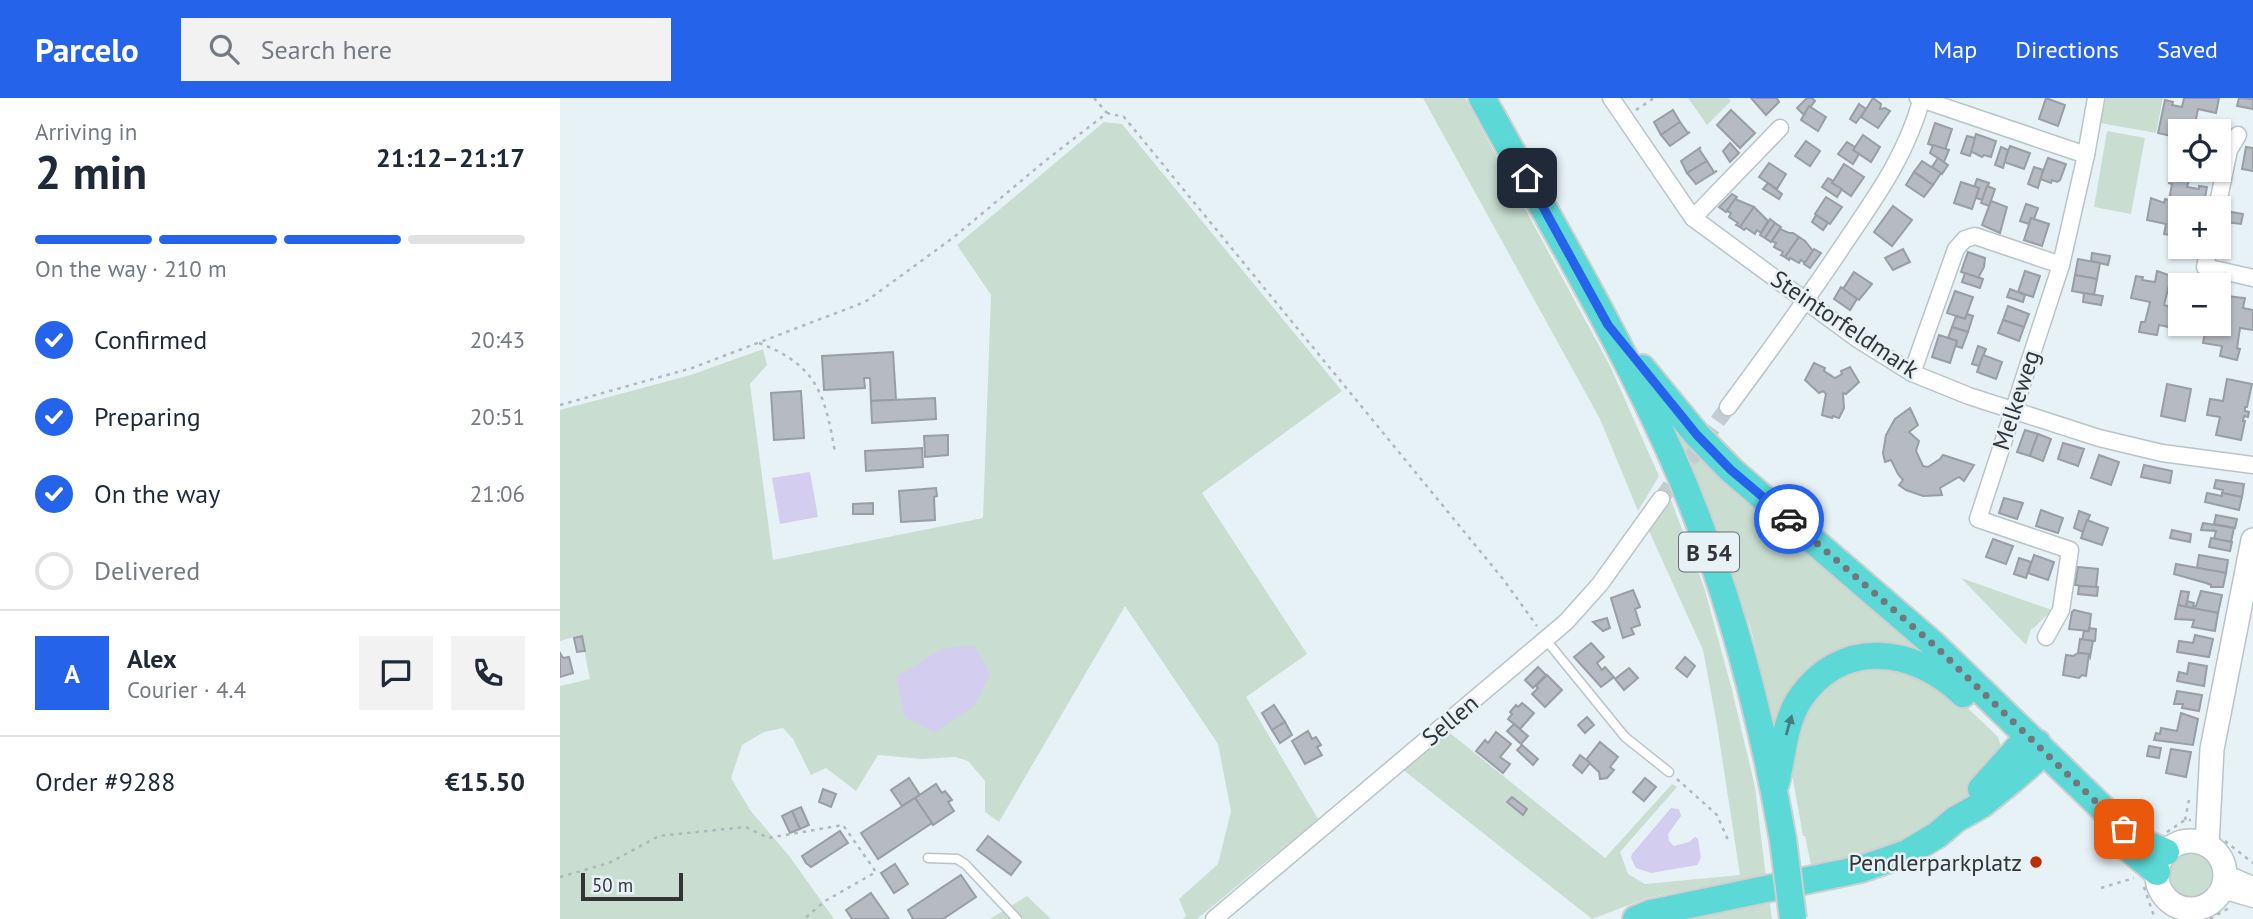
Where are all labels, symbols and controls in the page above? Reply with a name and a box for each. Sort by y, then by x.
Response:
search box [181,18,671,81]
text: Parcelo [35,28,139,71]
icon: search [205,30,243,68]
text: Search here [261,33,392,66]
text: Map [1933,34,1977,65]
text: Directions [2015,34,2119,65]
text: Saved [2157,34,2218,65]
text: Arriving in [35,117,137,146]
map controls [2168,119,2231,336]
button: locate [2168,119,2231,182]
text: 21:12–21:17 [376,141,525,174]
text: 2 min [35,142,147,202]
pin [1497,148,1557,208]
icon: home [1508,159,1546,197]
button: + [2168,196,2231,259]
text: On the way · 210 m [35,254,227,283]
street label: Steintorfeldmark [1765,263,1925,385]
button: − [2168,273,2231,336]
icon: check [35,321,73,359]
text: Confirmed [94,323,207,356]
text: 20:43 [470,325,525,354]
street label: Melkeweg [1985,346,2047,454]
icon: check [35,398,73,436]
text: Preparing [94,400,201,433]
text: 20:51 [470,402,525,431]
icon: check [35,475,73,513]
text: On the way [94,477,220,510]
text: 21:06 [470,479,525,508]
courier [1754,484,1824,554]
icon: car [1770,500,1808,538]
road number: B 54 [1679,533,1739,572]
text: Delivered [94,554,200,587]
button: chat [359,636,433,710]
button: phone [451,636,525,710]
text: Alex [127,642,177,675]
text: A [64,657,80,690]
text: Courier · 4.4 [127,675,246,704]
street label: Sellen [1415,687,1485,753]
one-way arrow [1785,715,1795,736]
text: Order #9288 [35,765,175,798]
text: €15.50 [445,765,525,798]
pin [2094,799,2154,859]
icon: bag [2105,810,2143,848]
place label: Pendlerparkplatz [1849,847,2022,878]
marker: Pendlerparkplatz [2028,854,2044,870]
scale bar [581,870,682,902]
text: 50 m [592,873,633,897]

